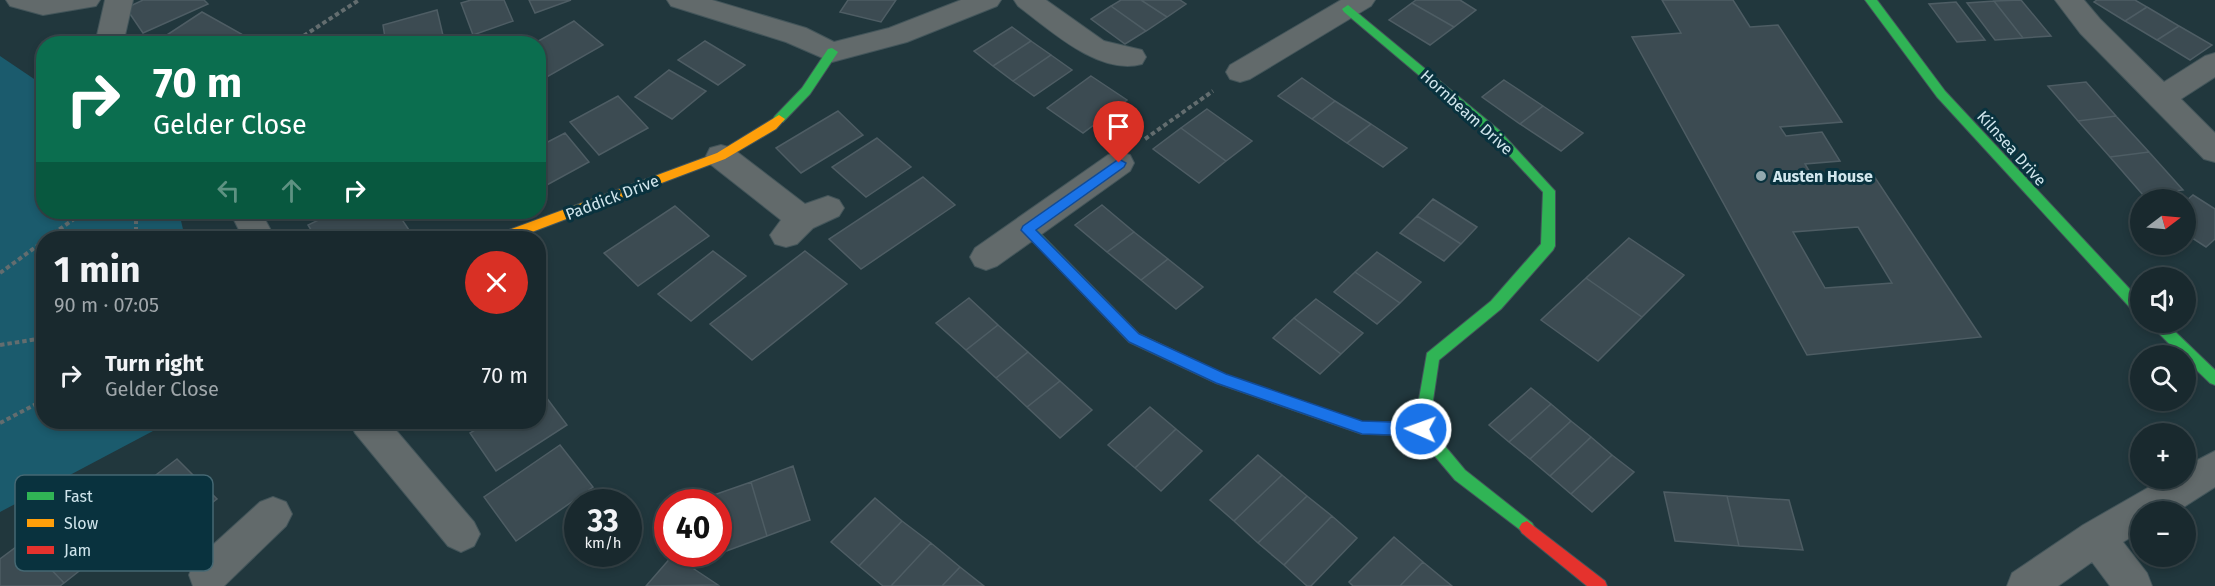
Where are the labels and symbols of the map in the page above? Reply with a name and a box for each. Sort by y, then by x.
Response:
street label: Hornbeam Drive [1416,66,1517,159]
pin [1093,101,1144,163]
street label: Kilnsea Drive [1973,107,2050,190]
place label: Austen House [1772,167,1873,186]
marker: Austen House [1754,169,1768,183]
street label: Paddick Drive [563,171,662,224]
north arrow [2130,189,2196,255]
position arrow [1389,397,1453,461]
legend [15,475,213,571]
text: Fast [64,487,93,506]
speed limit sign: 40 [654,489,732,567]
text: Slow [64,514,99,533]
text: Jam [64,541,91,560]

